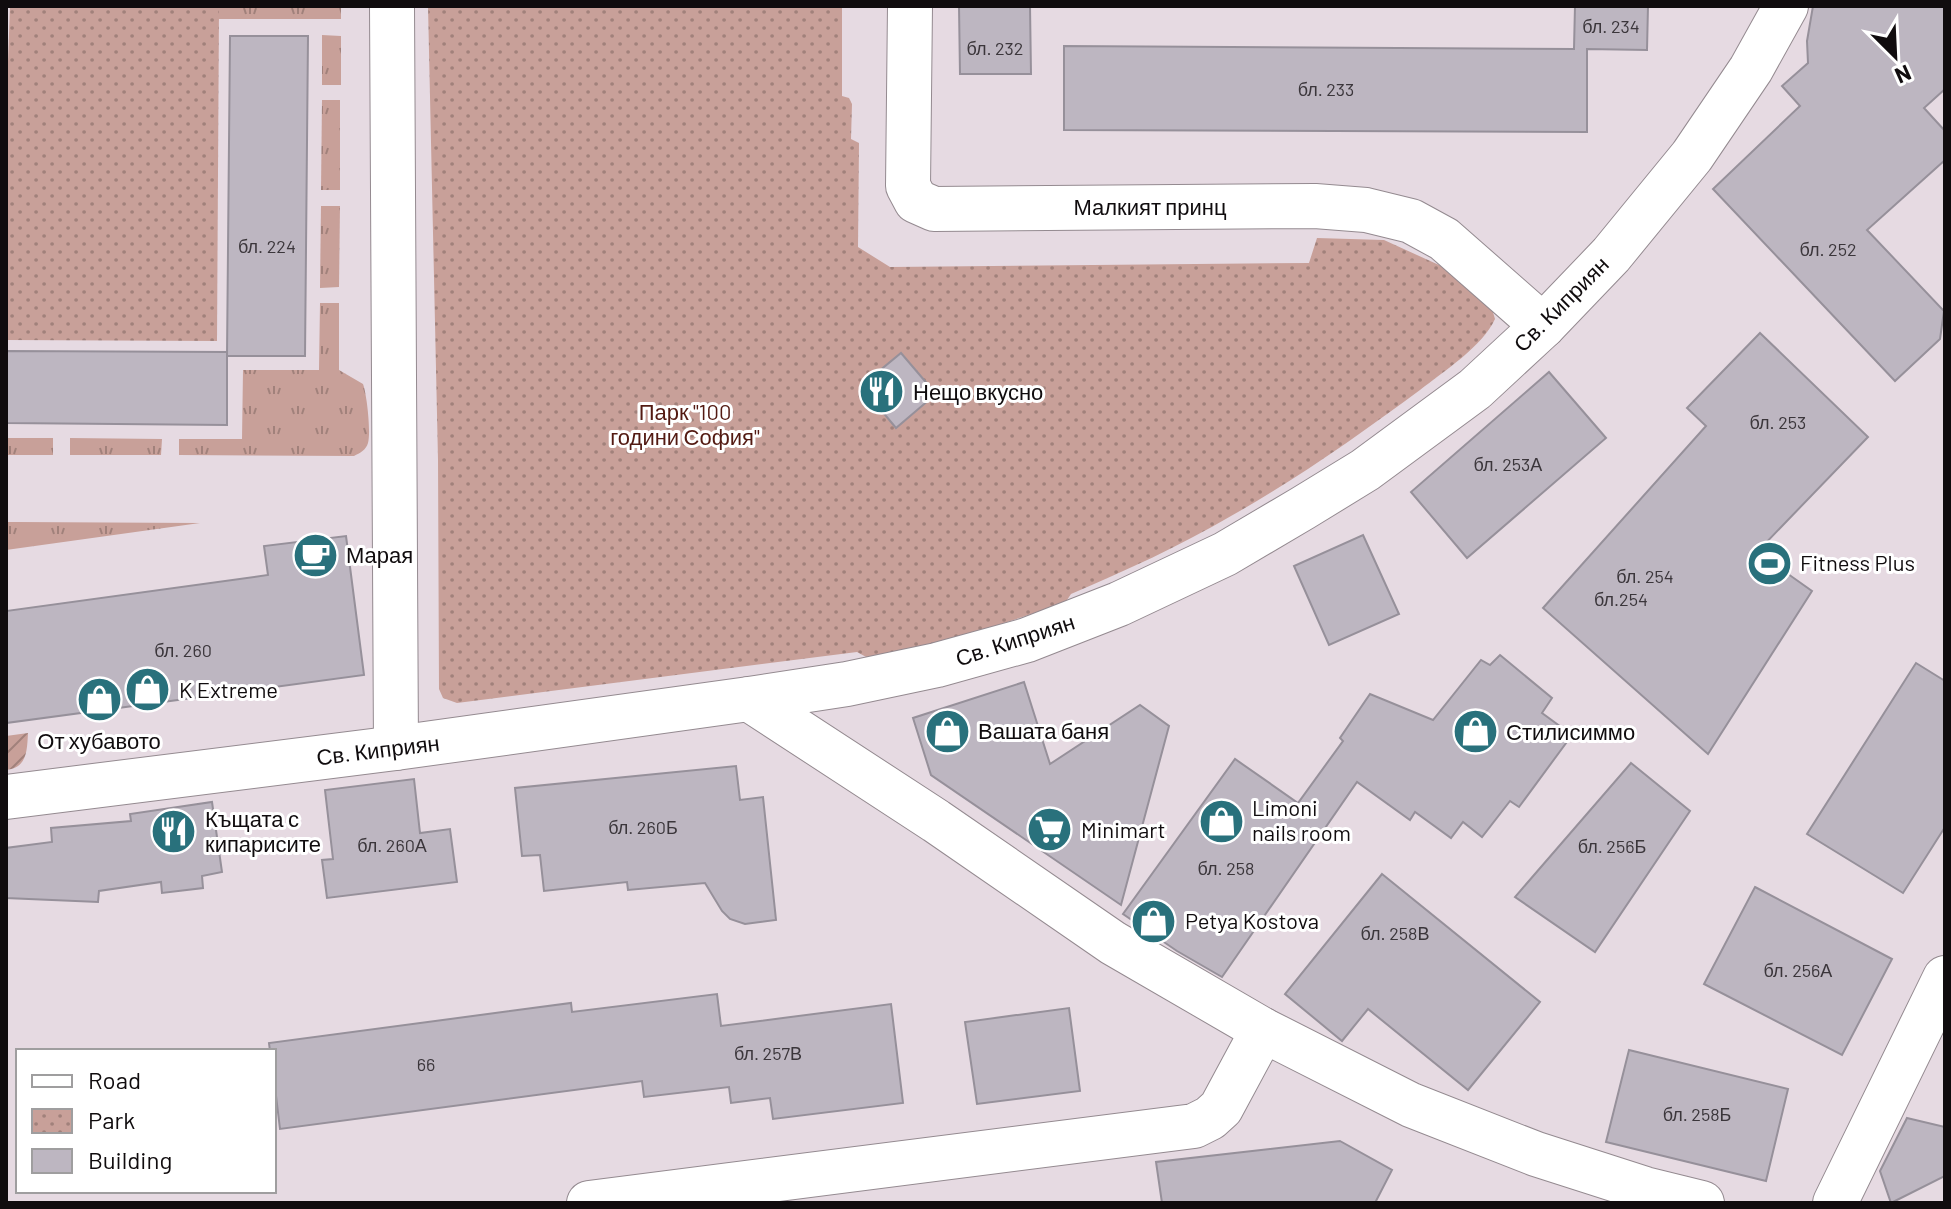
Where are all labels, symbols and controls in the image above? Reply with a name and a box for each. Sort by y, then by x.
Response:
house number: бл. 234 [1582,15,1640,37]
north arrow [1855,16,1935,96]
house number: бл. 232 [966,37,1024,59]
text: N [1892,60,1916,90]
house number: бл. 233 [1298,78,1354,100]
street label: Малкият принц [1073,193,1227,220]
house number: бл. 224 [238,235,296,257]
house number: бл. 252 [1799,238,1857,260]
street label: Св. Киприян [1507,250,1614,357]
restaurant icon: Нещо вкусно [858,368,906,416]
place label: Нещо вкусно [913,378,1043,405]
park label: Парк "100 години София" [610,398,760,450]
house number: бл. 253 [1750,411,1806,433]
house number: бл. 253А [1474,453,1542,475]
cafe icon: Марая [291,531,339,579]
sports icon: Fitness Plus [1745,539,1793,587]
place label: Марая [346,541,413,568]
place label: Fitness Plus [1800,549,1915,575]
house number: бл. 254 [1616,565,1674,587]
house number: бл.254 [1594,588,1648,610]
street label: Св. Киприян [952,608,1078,671]
house number: бл. 260 [154,639,212,661]
shop icon: K Extreme [124,666,172,714]
shop icon: От хубавото [75,676,123,724]
place label: K Extreme [179,676,278,702]
shop icon: Вашата баня [923,707,971,755]
shop icon: Стилисиммо [1451,708,1499,756]
place label: Вашата баня [978,717,1109,743]
place label: Стилисиммо [1506,718,1635,744]
place label: От хубавото [37,727,161,754]
street label: Св. Киприян [315,729,441,770]
place label: Limoni nails room [1252,794,1351,845]
shop icon: Limoni nails room [1197,797,1245,845]
place label: Къщата с кипарисите [205,805,321,857]
supermarket icon: Minimart [1026,806,1074,854]
restaurant icon: Къщата с кипарисите [150,808,198,856]
house number: бл. 260Б [608,816,678,838]
place label: Minimart [1081,816,1166,842]
house number: бл. 260А [357,834,427,856]
house number: бл. 256Б [1578,835,1646,857]
house number: бл. 258 [1198,857,1254,879]
shop icon: Petya Kostova [1130,897,1178,945]
place label: Petya Kostova [1185,907,1319,933]
house number: бл. 258В [1361,922,1429,944]
house number: бл. 256А [1764,959,1832,981]
house number: бл. 257В [734,1042,802,1064]
legend [16,1049,276,1193]
house number: 66 [417,1053,435,1075]
text: Road [88,1065,141,1094]
house number: бл. 258Б [1663,1103,1731,1125]
text: Park [88,1105,135,1134]
text: Building [88,1145,172,1174]

